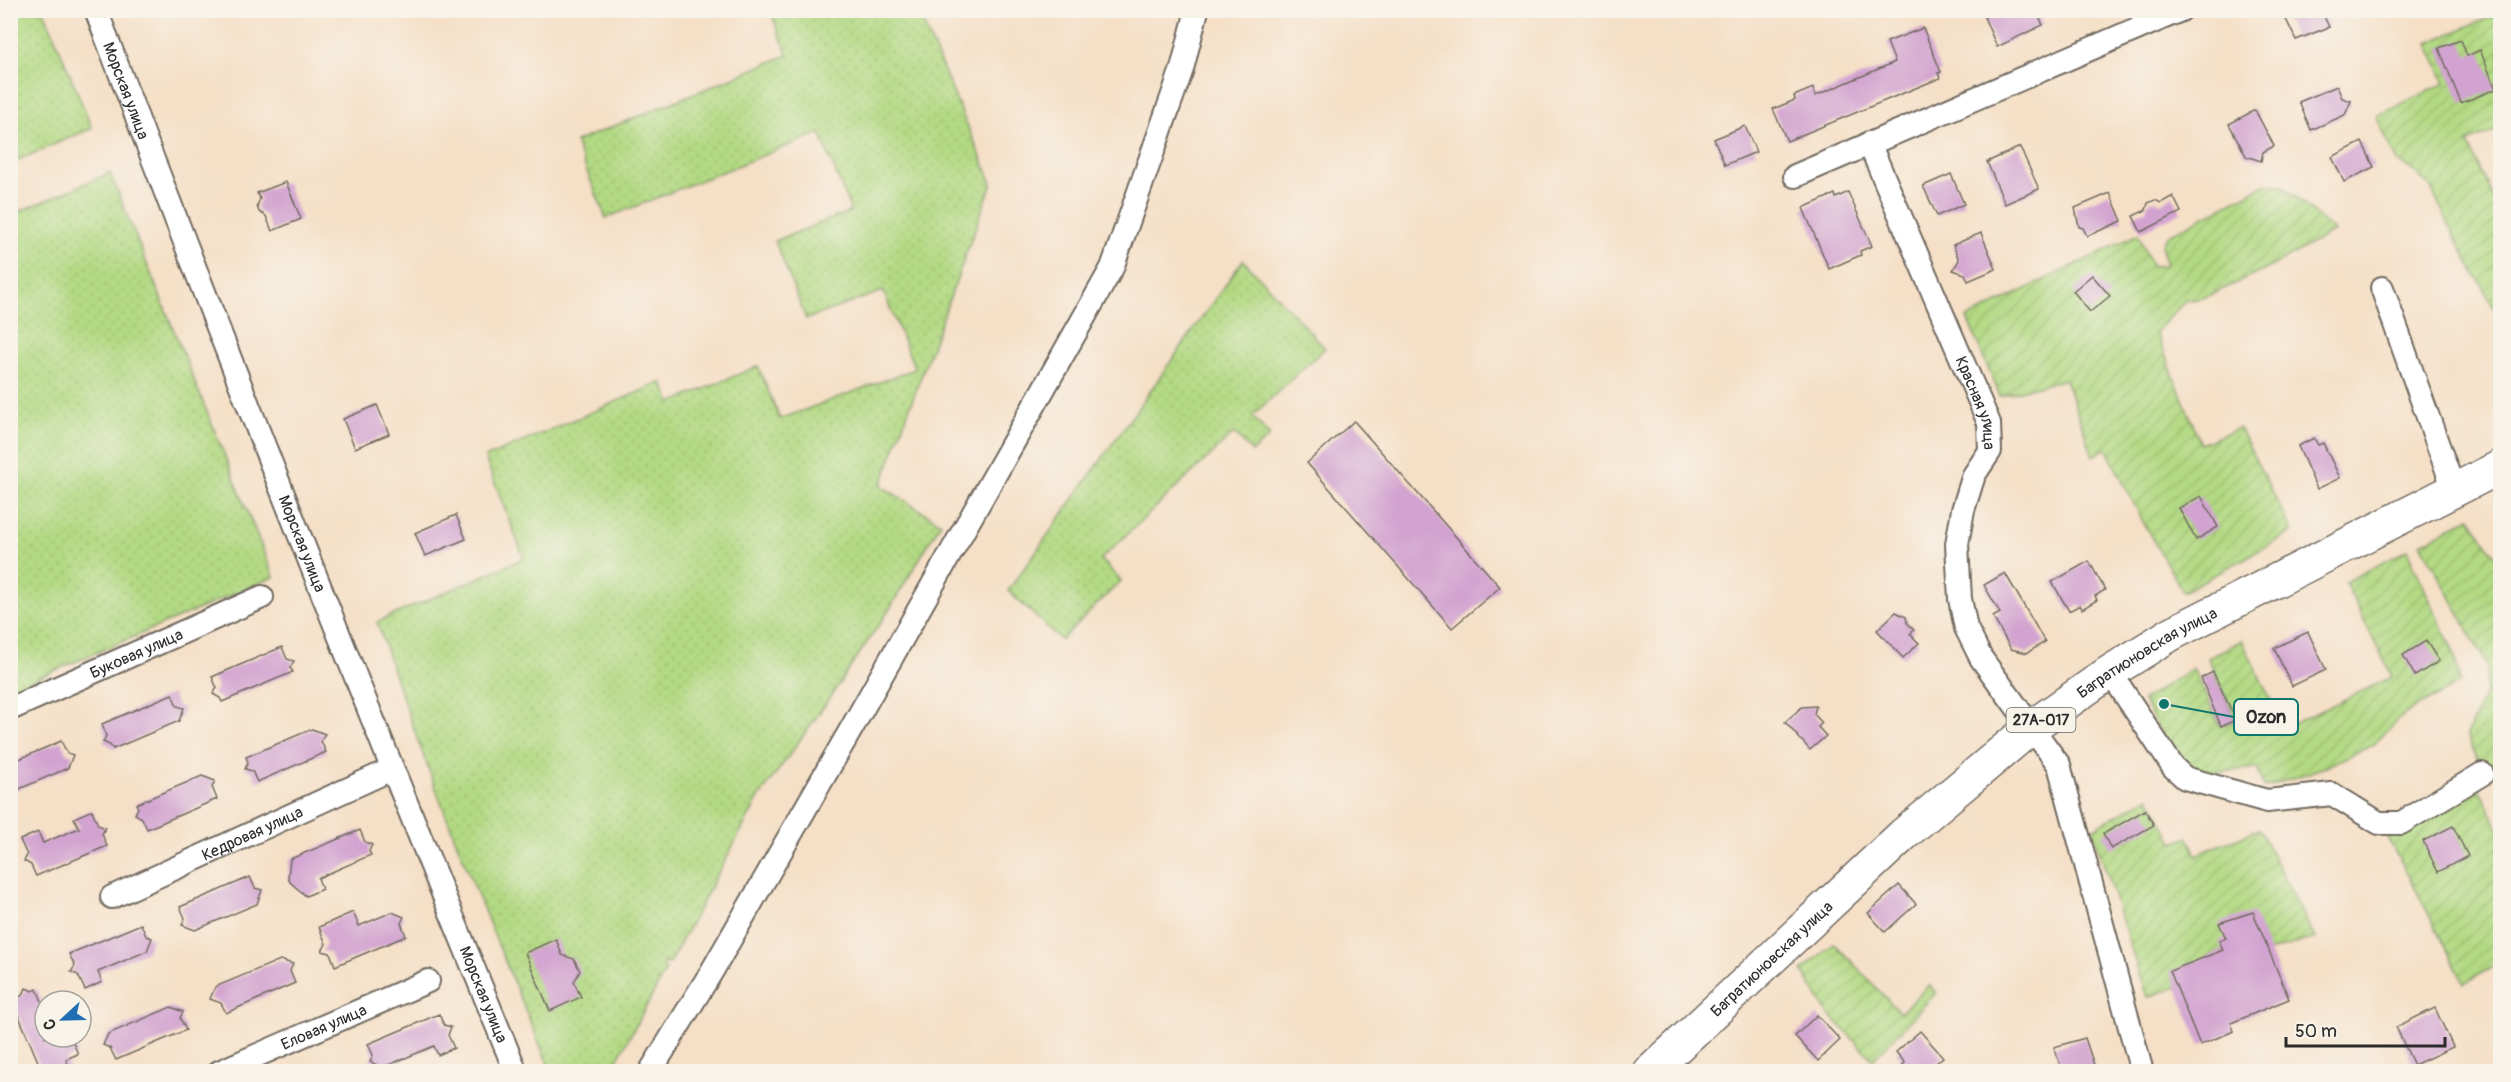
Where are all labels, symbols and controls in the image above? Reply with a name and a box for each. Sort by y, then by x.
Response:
street label: Морская улица [98,39,153,142]
street label: Красная улица [1951,353,1999,450]
street label: Морская улица [274,492,330,595]
street label: Багратионовская улица [2073,603,2221,703]
street label: Буковая улица [87,625,186,683]
callout: Ozon [2234,699,2298,735]
text: Ozon [2246,706,2286,729]
road number: 27А-017 [2006,708,2076,732]
street label: Кедровая улица [199,802,306,866]
street label: Багратионовская улица [1706,897,1837,1021]
street label: Морская улица [454,943,512,1046]
north arrow [33,989,93,1049]
street label: Еловая улица [278,1000,370,1055]
scale bar [2286,1010,2445,1048]
text: С [39,1016,61,1033]
text: 50 m [2295,1020,2337,1043]

